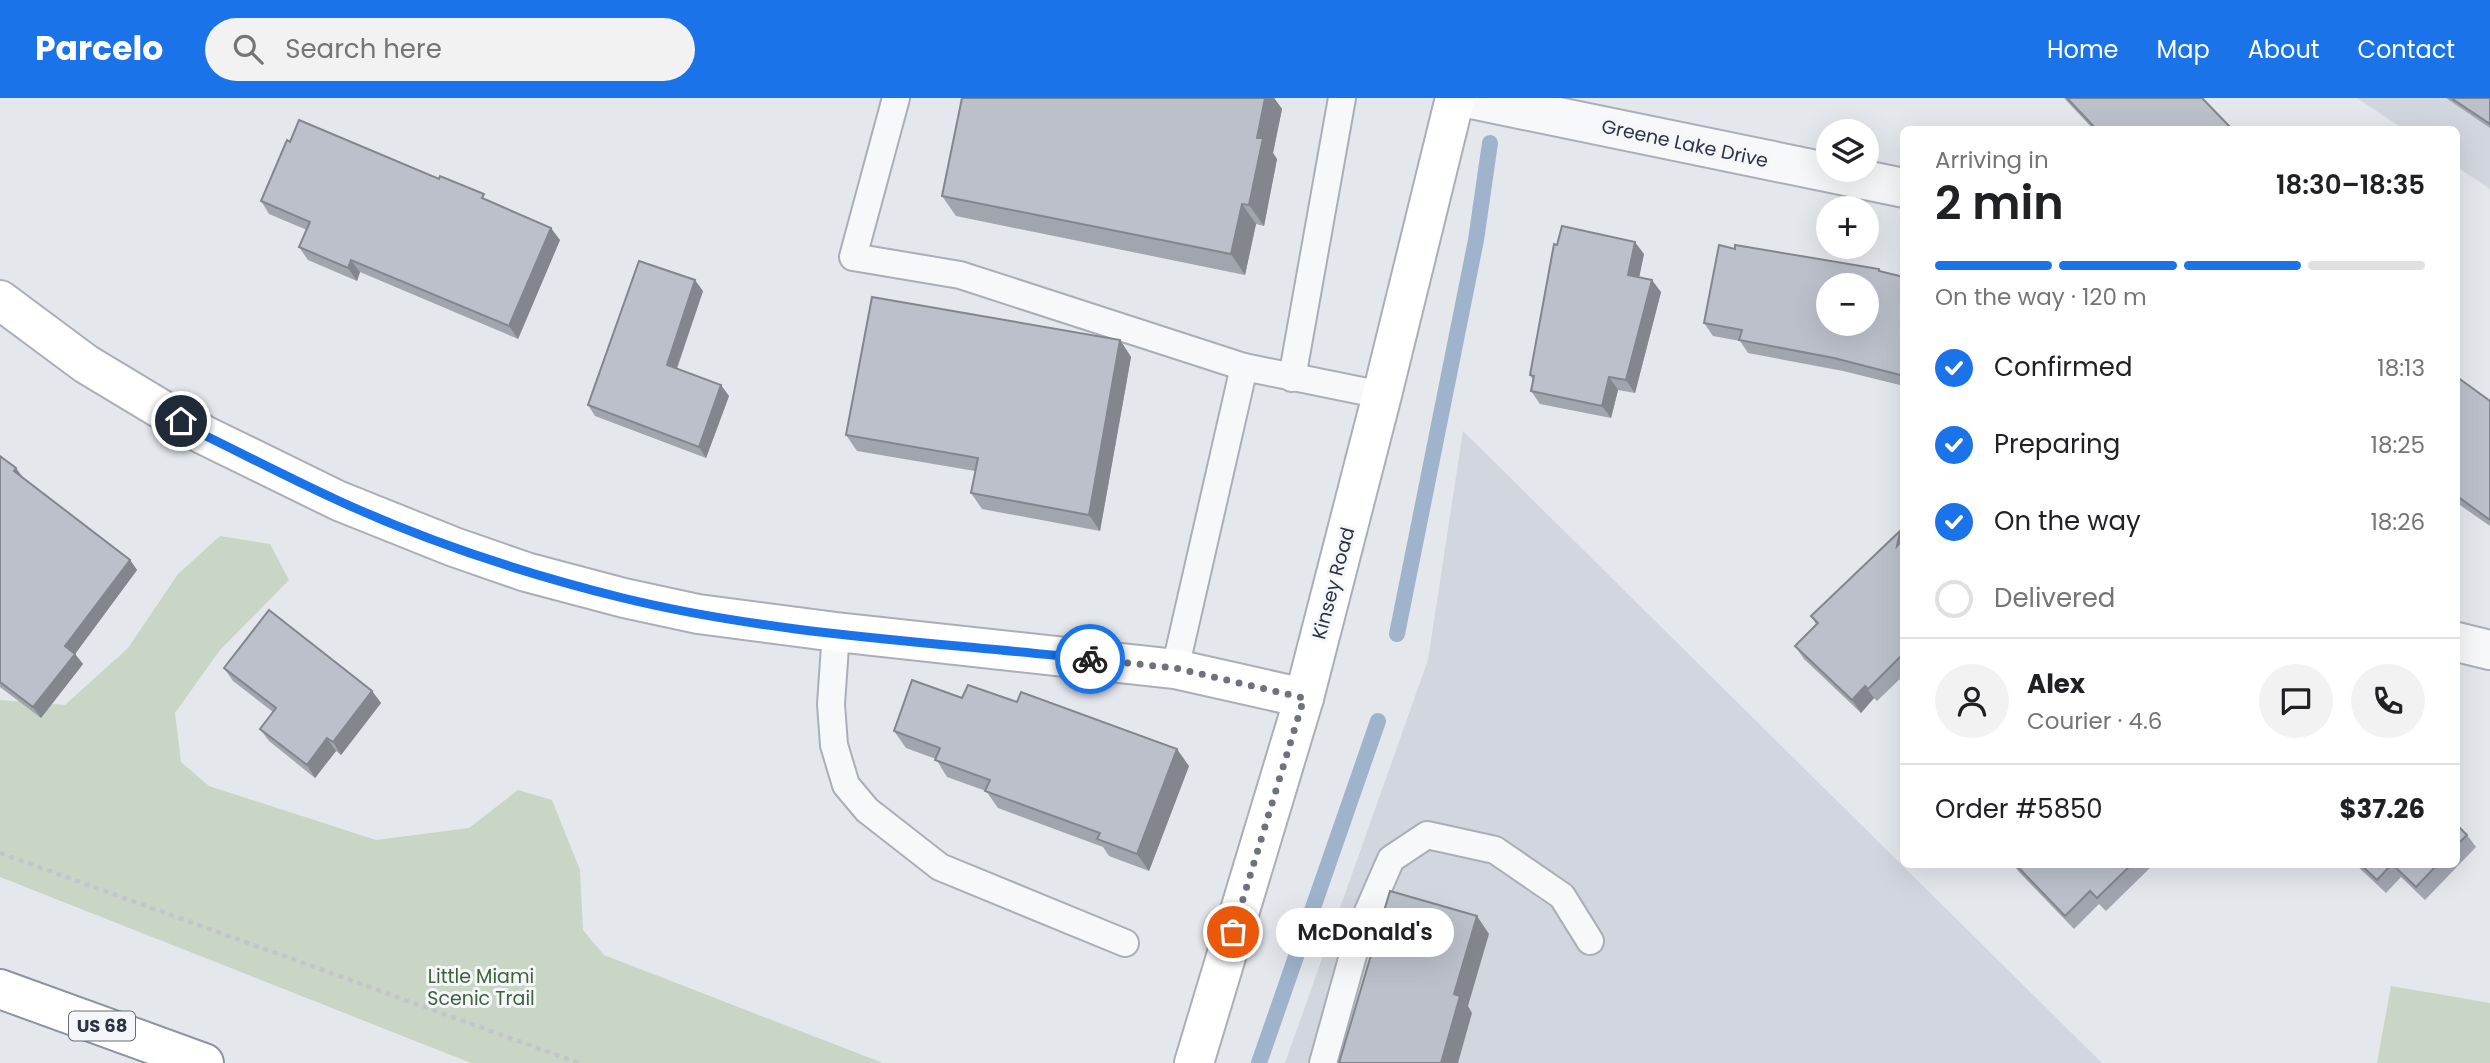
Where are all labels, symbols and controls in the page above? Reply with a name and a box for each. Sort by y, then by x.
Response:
search box [205,18,695,81]
text: Parcelo [35,25,163,72]
icon: search [229,30,267,68]
text: Search here [285,31,442,67]
text: Home [2047,33,2119,66]
text: Map [2157,33,2210,66]
text: About [2248,33,2319,66]
text: Contact [2357,33,2455,66]
street label: Greene Lake Drive [1599,113,1771,174]
map controls [1816,119,1879,336]
button: layers [1816,119,1879,182]
text: Arriving in [1935,144,2049,176]
text: 18:30–18:35 [2276,167,2425,203]
text: 2 min [1935,171,2064,235]
button: + [1816,196,1879,259]
button: − [1816,273,1879,336]
text: On the way · 120 m [1935,281,2147,313]
icon: check [1935,349,1973,387]
text: Confirmed [1994,349,2132,385]
text: 18:13 [2377,352,2425,384]
pin [151,391,211,451]
icon: home [162,402,200,440]
icon: check [1935,426,1973,464]
text: Preparing [1994,426,2120,462]
text: 18:25 [2371,429,2425,461]
icon: check [1935,503,1973,541]
text: On the way [1994,503,2141,539]
text: 18:26 [2370,506,2425,538]
street label: Kinsey Road [1306,524,1361,642]
text: Delivered [1994,580,2115,616]
courier [1055,624,1125,694]
icon: bike [1071,640,1109,678]
button: person [1935,664,2009,738]
button: chat [2259,664,2333,738]
button: phone [2351,664,2425,738]
text: Alex [2027,666,2085,702]
text: Courier · 4.6 [2027,705,2162,737]
text: Order #5850 [1935,791,2103,827]
text: $37.26 [2340,791,2425,827]
pin [1203,902,1263,962]
callout: McDonald's [1275,908,1454,956]
icon: bag [1214,913,1252,951]
text: McDonald's [1297,916,1433,948]
park label: Little Miami Scenic Trail [427,963,535,1012]
road number: US 68 [69,1012,135,1041]

